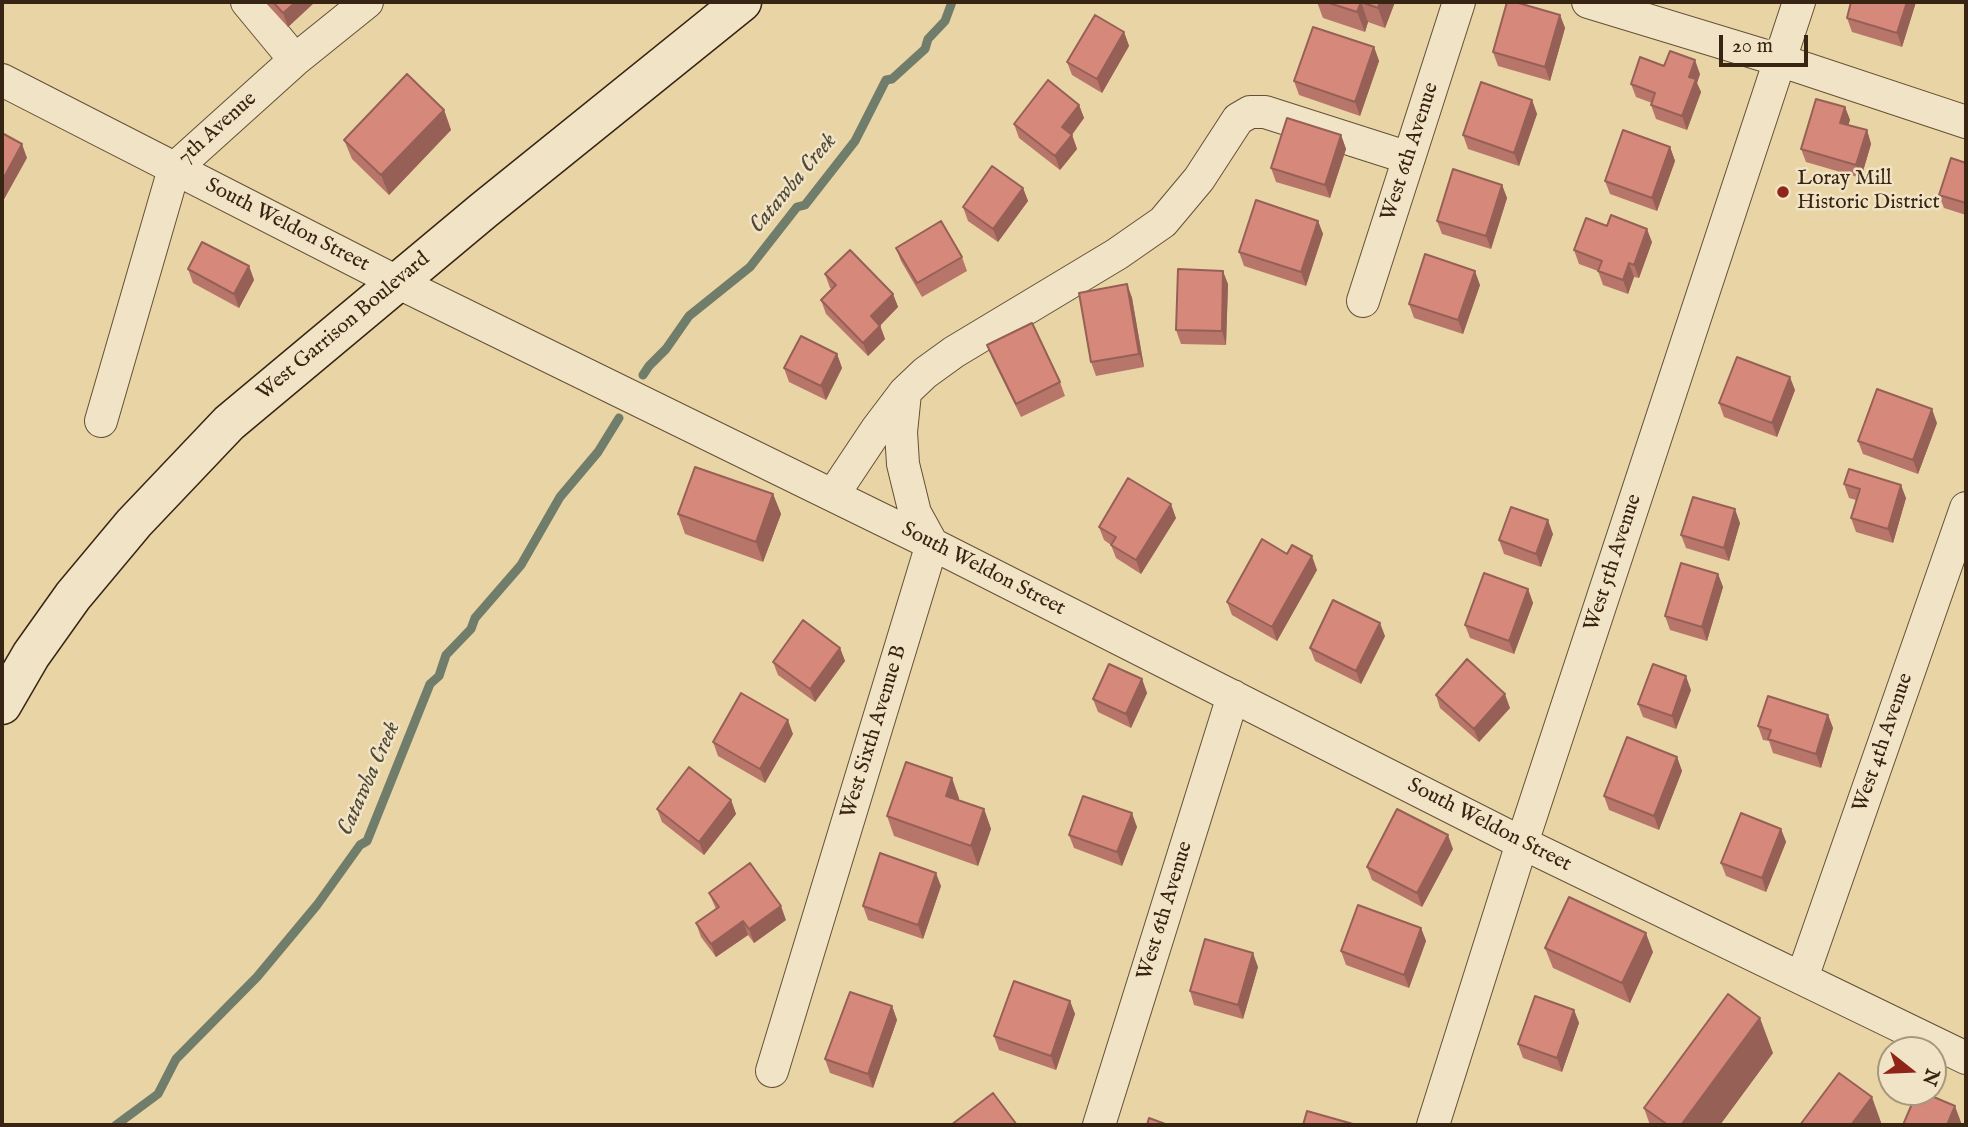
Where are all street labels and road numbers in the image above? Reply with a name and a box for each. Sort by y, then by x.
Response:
street label: West 6th Avenue [1377,80,1445,224]
street label: 7th Avenue [174,87,262,171]
street label: South Weldon Street [201,174,373,278]
street label: West Garrison Boulevard [253,247,435,407]
street label: West 5th Avenue [1580,491,1648,635]
street label: South Weldon Street [897,518,1069,622]
street label: West Sixth Avenue B [837,642,913,822]
street label: West 4th Avenue [1848,670,1920,816]
street label: South Weldon Street [1403,774,1575,878]
street label: West 6th Avenue [1133,839,1199,983]

